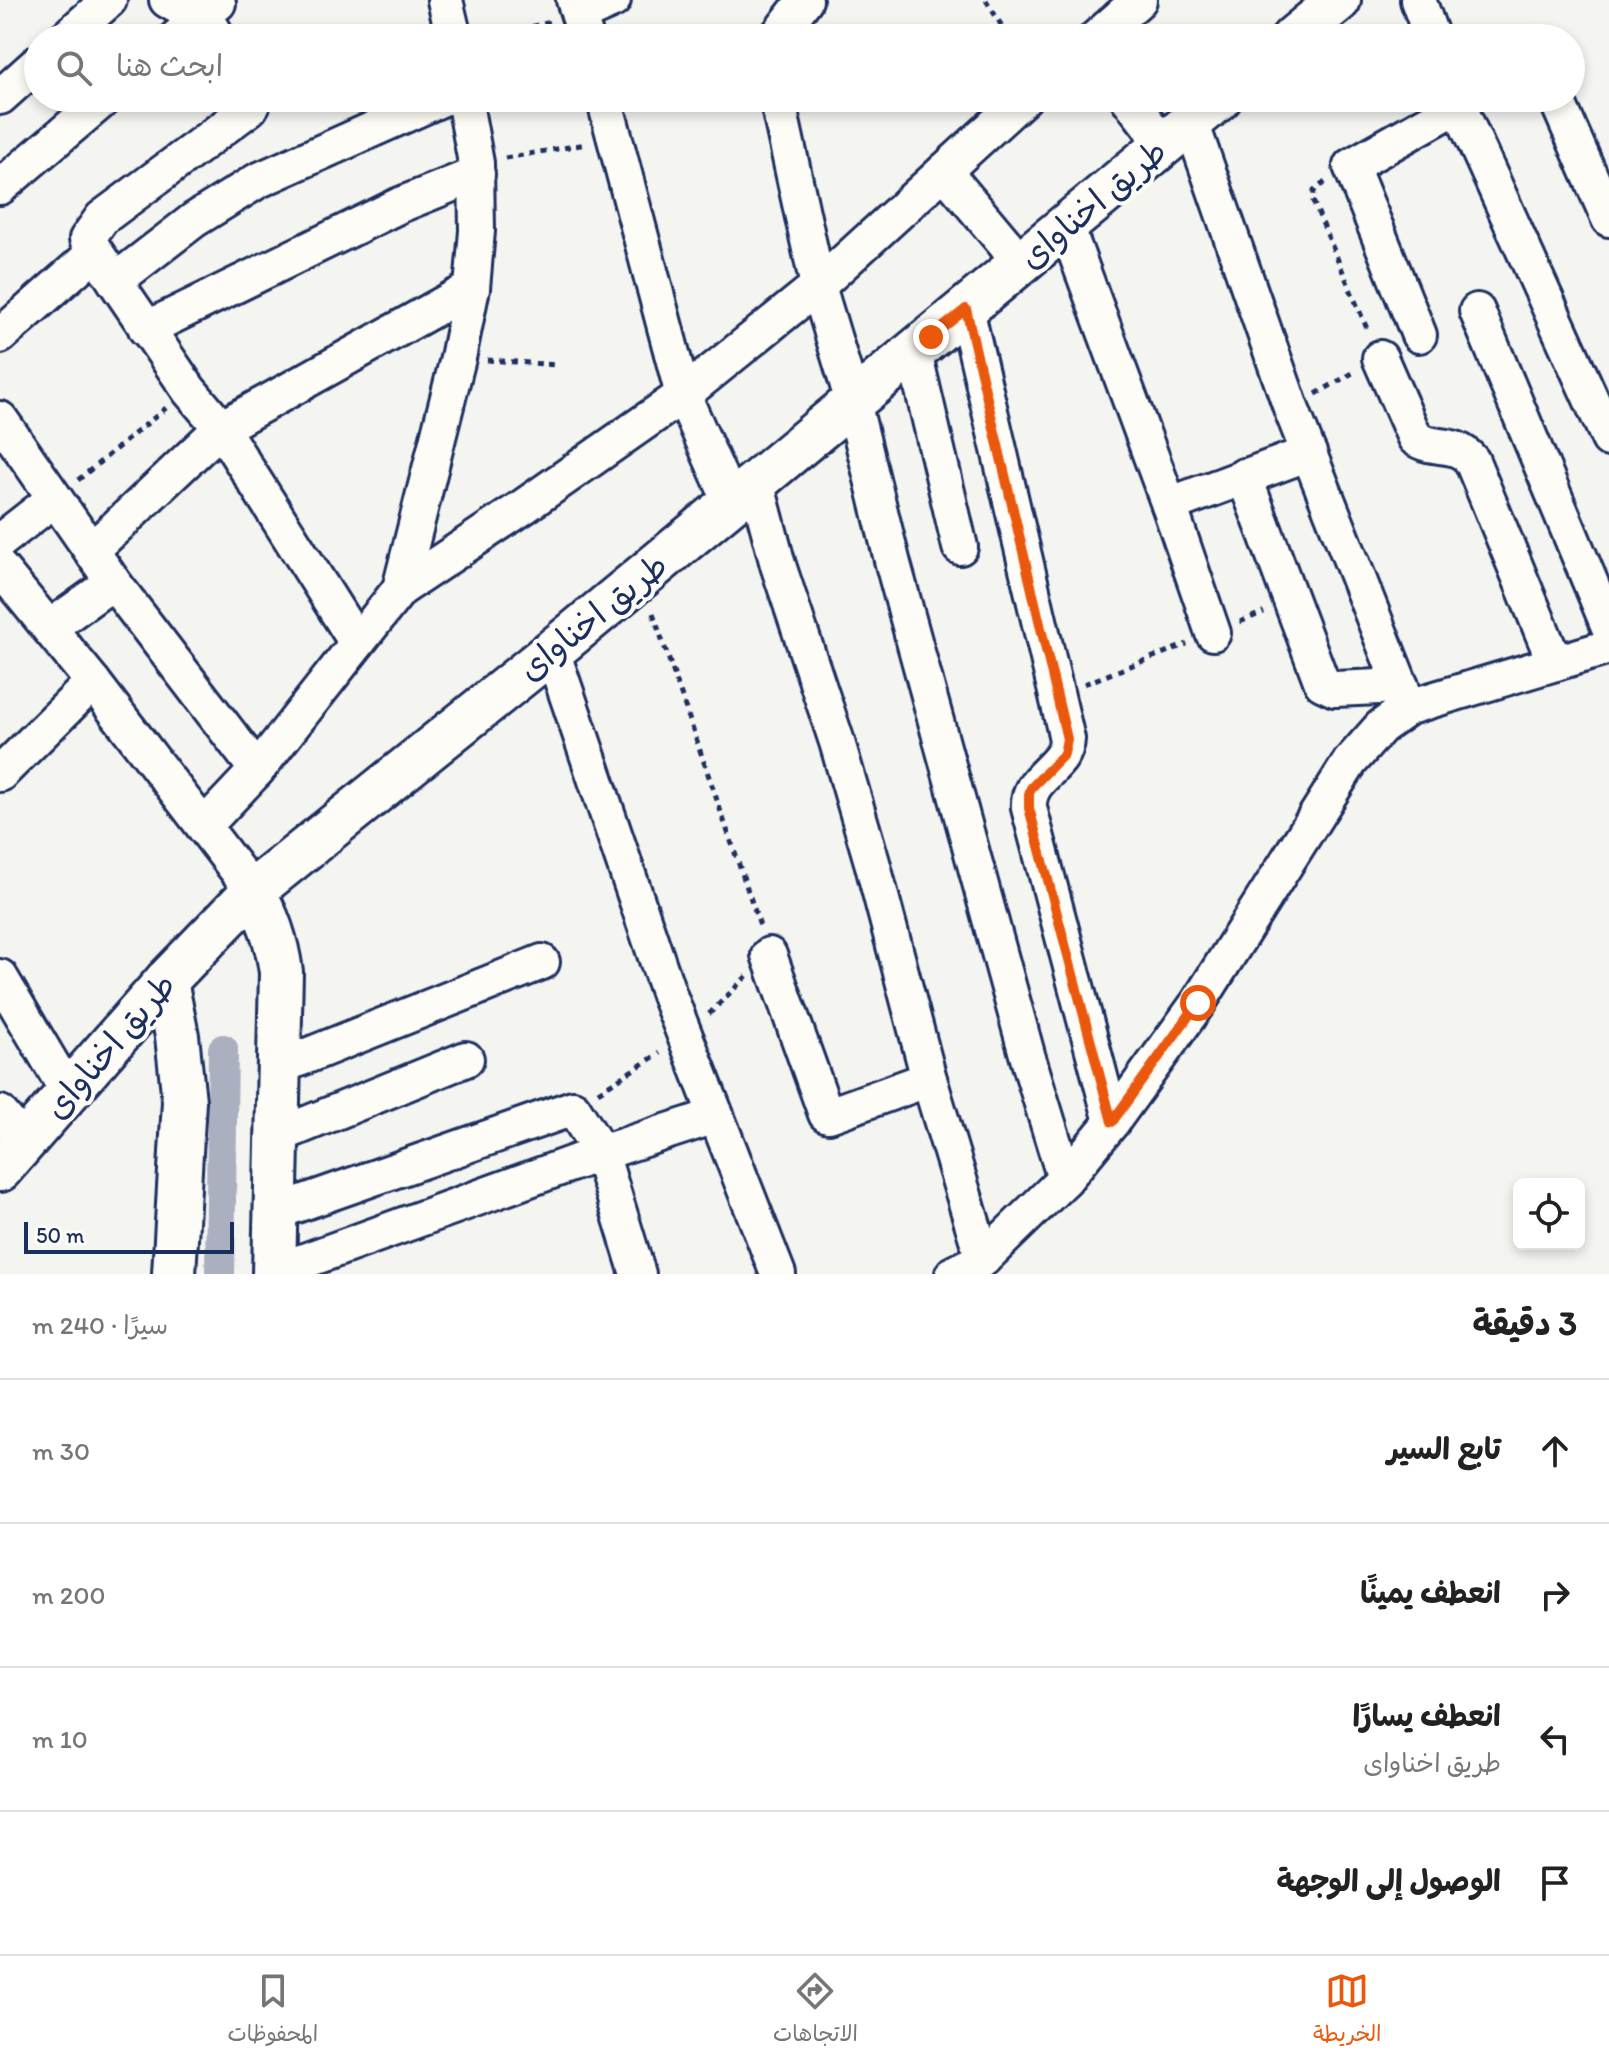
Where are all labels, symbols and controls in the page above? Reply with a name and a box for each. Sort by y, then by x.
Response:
search box [24,24,1585,112]
icon: search [52,46,96,90]
text: ابحث هنا [116,47,223,84]
street label: طريق اخناواى [1011,130,1175,278]
route end [913,319,949,355]
street label: طريق اخناواى [510,544,676,690]
street label: طريق اخناواى [35,965,185,1127]
route start [1180,985,1216,1021]
map controls [1513,1178,1585,1250]
button: locate [1513,1178,1585,1250]
scale bar [24,1218,234,1254]
text: 50 m [36,1222,85,1249]
text: 3 دقيقة [1472,1303,1577,1344]
text: سيرًا · 240 m [32,1309,168,1341]
icon: ahead [1533,1429,1577,1473]
text: تابع السير [1387,1430,1501,1467]
text: 30 m [32,1435,90,1467]
icon: right [1533,1573,1577,1617]
text: انعطف يمينًا [1360,1574,1501,1611]
text: 200 m [32,1579,105,1611]
text: انعطف يسارًا [1352,1697,1501,1734]
icon: left [1533,1717,1577,1761]
text: 10 m [32,1723,88,1755]
text: طريق اخناواى [1363,1747,1501,1779]
icon: arrive [1533,1861,1577,1905]
text: الوصول إلى الوجهة [1277,1862,1501,1899]
tab: المحفوظات [227,1969,318,2053]
tab: الاتجاهات [773,1969,858,2053]
tab: الخريطة [1313,1969,1382,2053]

